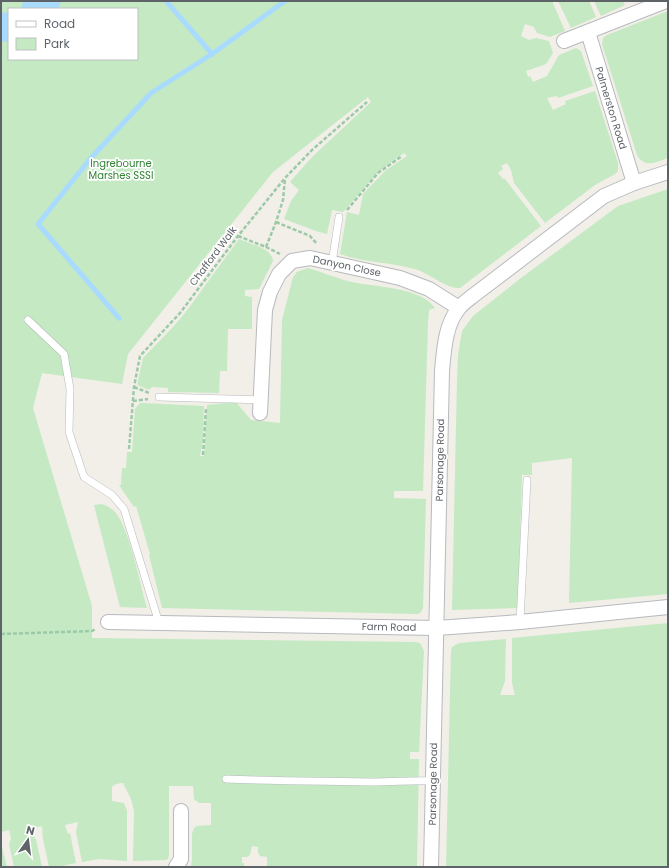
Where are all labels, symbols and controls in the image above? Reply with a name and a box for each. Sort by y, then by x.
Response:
legend [8,8,138,60]
text: Road [44,15,75,32]
text: Park [44,35,71,52]
street label: Palmerston Road [591,65,631,151]
park label: Ingrebourne Marshes SSSI [89,156,153,183]
street label: Chafford Walk [186,222,241,289]
street label: Danyon Close [312,251,382,281]
street label: Parsonage Road [432,419,448,501]
street label: Farm Road [362,619,416,635]
street label: Parsonage Road [425,743,441,825]
north arrow [8,820,48,860]
text: N [24,822,36,839]

